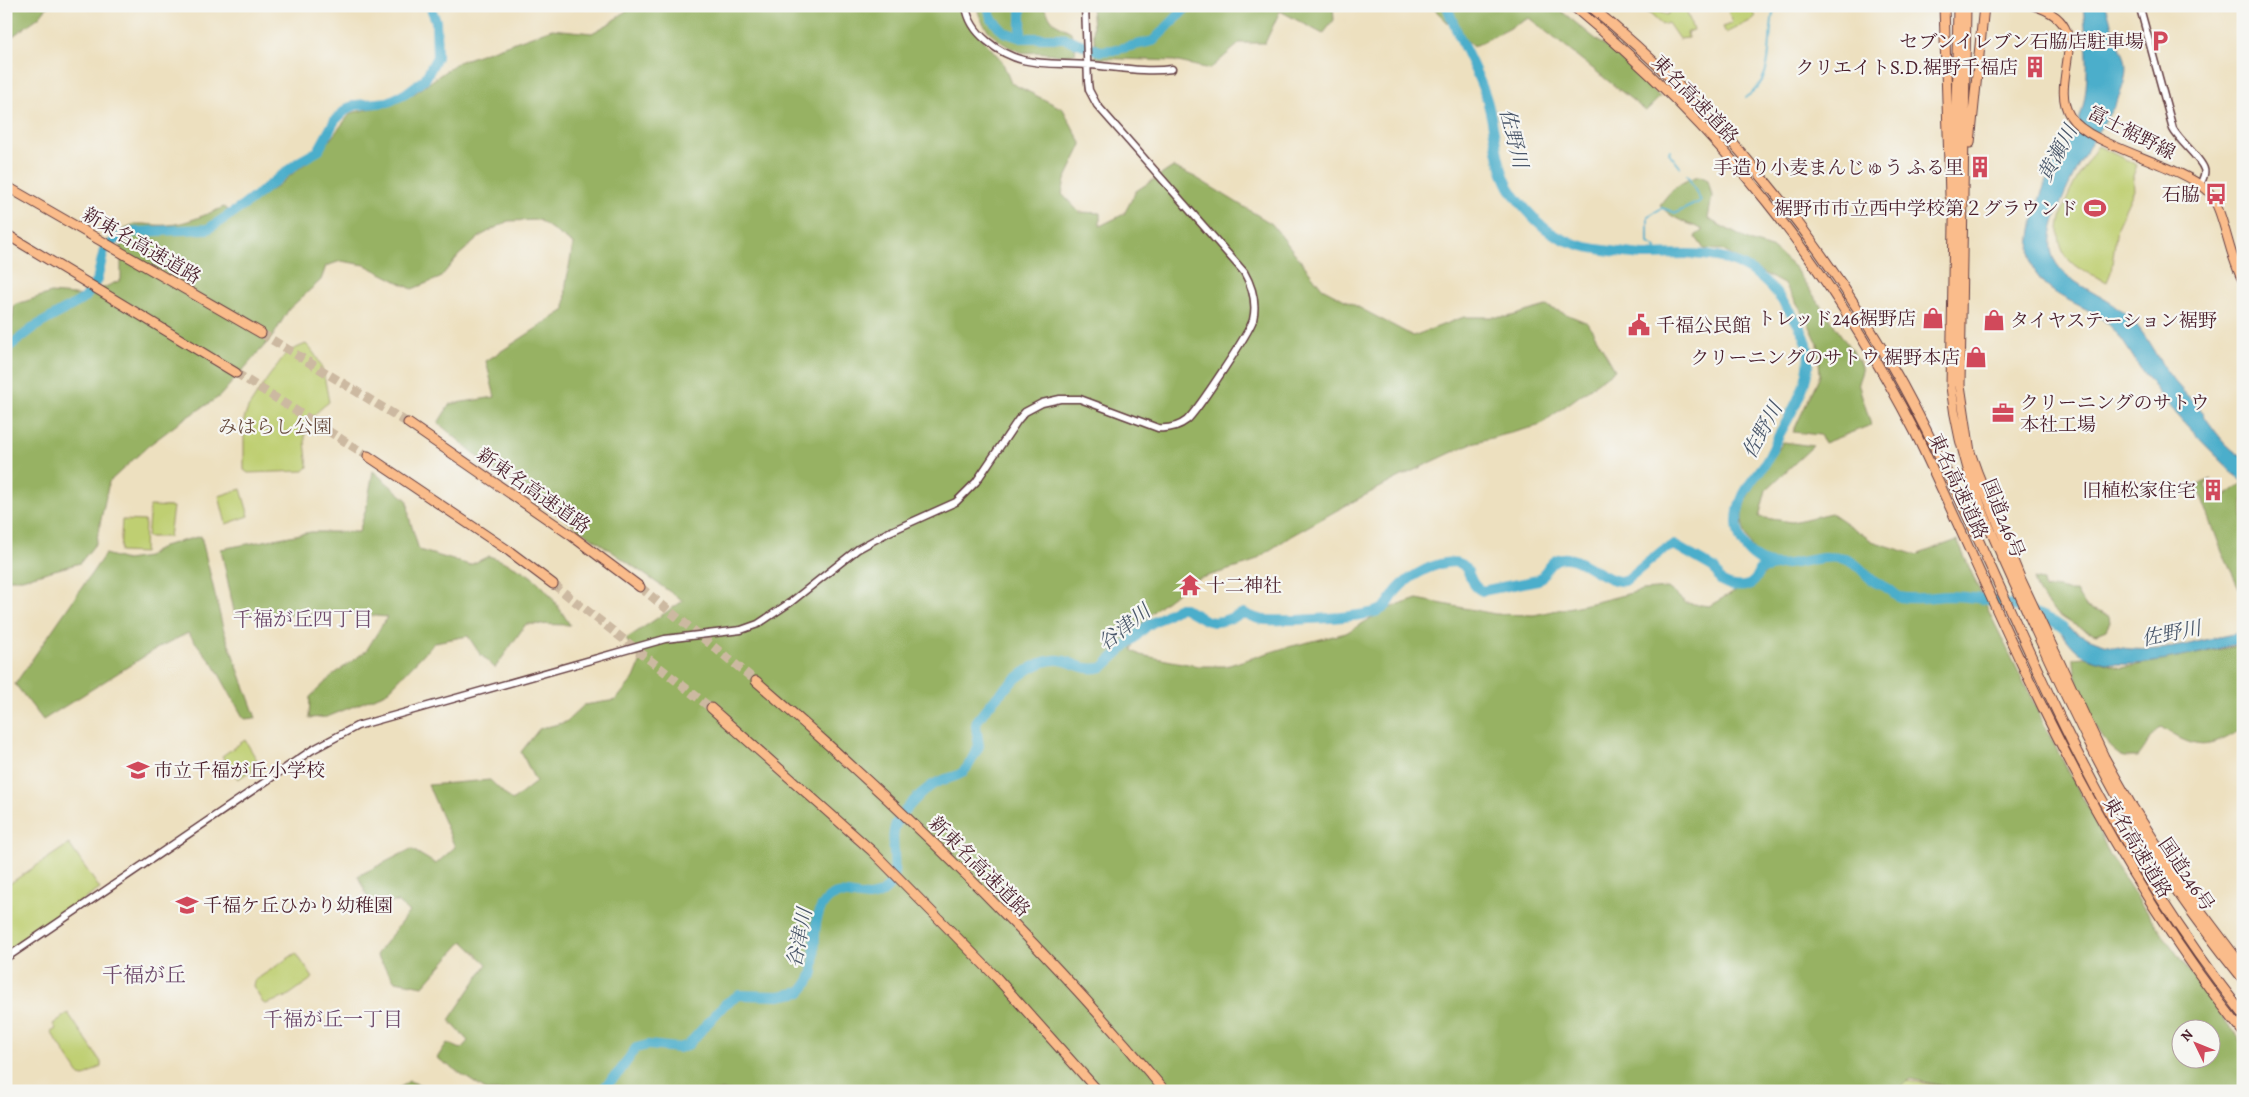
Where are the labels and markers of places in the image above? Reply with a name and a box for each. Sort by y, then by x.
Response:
parking icon: セブンイレブン石脇店駐車場 [2147,28,2173,54]
place label: セブンイレブン石脇店駐車場 [1899,29,2144,55]
building icon: クリエイトS.D.裾野千福店 [2022,54,2048,80]
place label: クリエイトS.D.裾野千福店 [1795,55,2018,81]
building icon: 手造り小麦まんじゅう ふる里 [1967,154,1993,180]
place label: 手造り小麦まんじゅう ふる里 [1713,155,1964,181]
bus stop icon: 石脇 [2203,181,2229,207]
place label: 石脇 [2162,182,2200,208]
sports icon: 裾野市市立西中学校第２グラウンド [2082,195,2108,221]
place label: 裾野市市立西中学校第２グラウンド [1774,196,2078,222]
shop icon: トレッド246裾野店 [1920,305,1946,331]
place label: トレッド246裾野店 [1757,306,1916,332]
shop icon: タイヤステーション裾野 [1981,307,2007,333]
place label: タイヤステーション裾野 [2010,308,2217,334]
public building icon: 千福公民館 [1626,312,1652,338]
place label: 千福公民館 [1656,313,1751,339]
shop icon: クリーニングのサトウ 裾野本店 [1963,344,1989,370]
place label: クリーニングのサトウ 裾野本店 [1691,345,1960,371]
place label: クリーニングのサトウ 本社工場 [2020,390,2210,438]
office icon: クリーニングのサトウ 本社工場 [1990,400,2016,426]
building icon: 旧植松家住宅 [2200,477,2226,503]
place label: 旧植松家住宅 [2082,478,2196,504]
temple icon: 十二神社 [1177,572,1203,598]
place label: 十二神社 [1206,573,1282,599]
school or university icon: 市立千福が丘小学校 [125,757,151,783]
place label: 市立千福が丘小学校 [154,758,325,784]
school or university icon: 千福ケ丘ひかり幼稚園 [174,892,200,918]
place label: 千福ケ丘ひかり幼稚園 [203,893,393,919]

